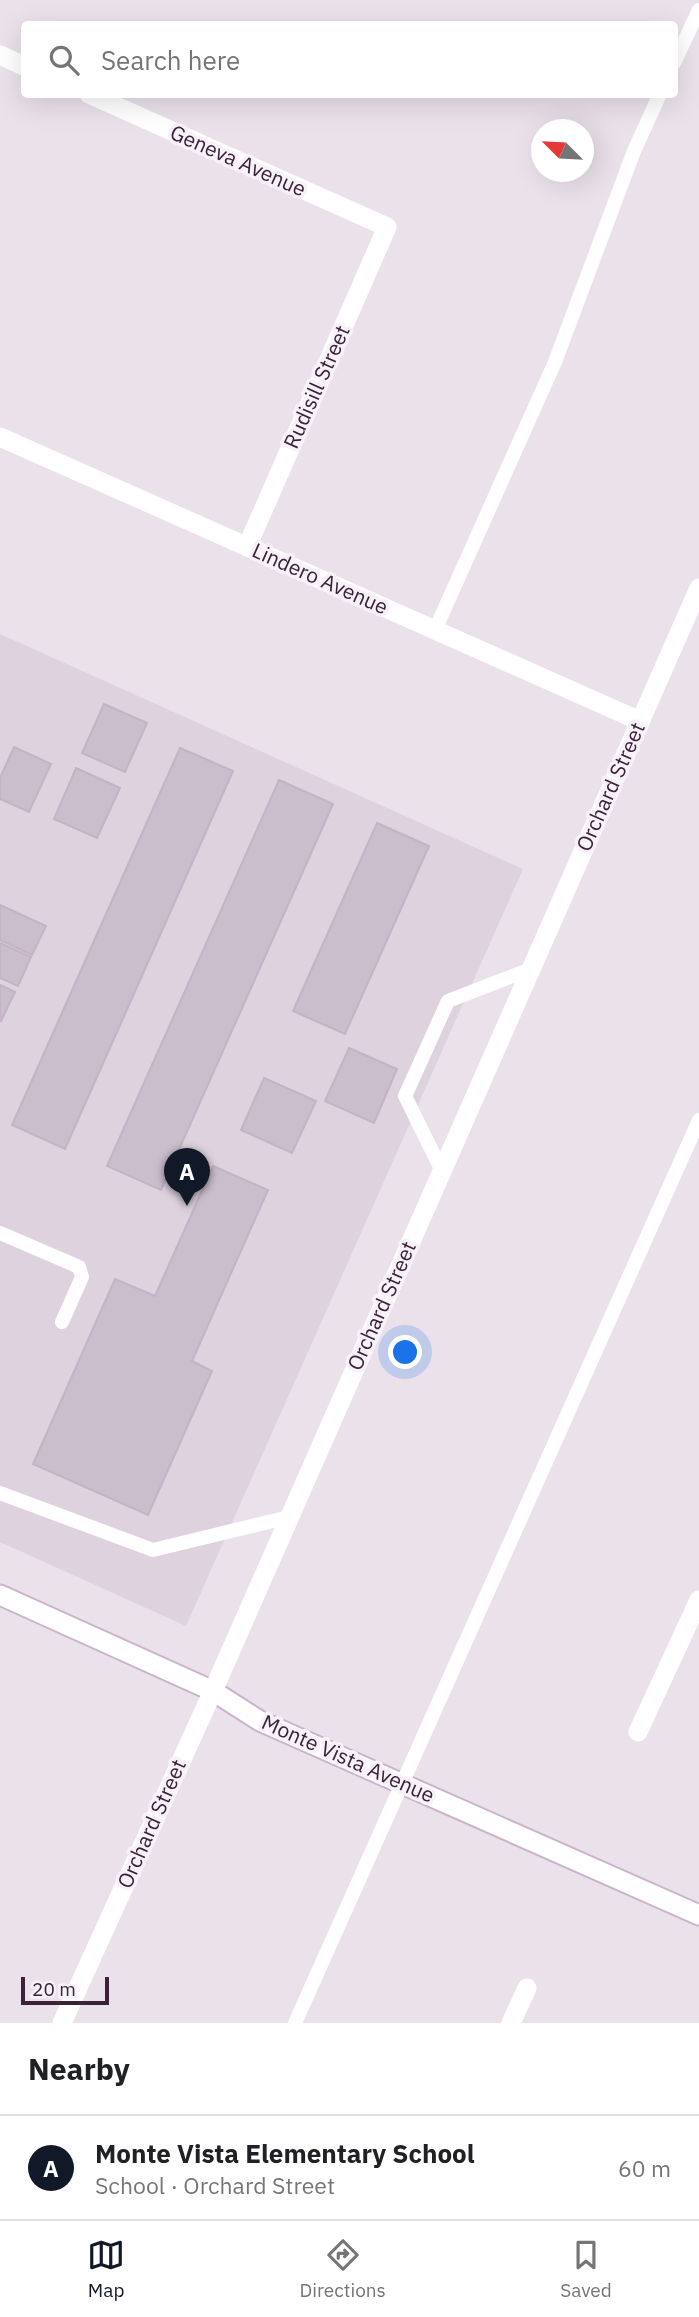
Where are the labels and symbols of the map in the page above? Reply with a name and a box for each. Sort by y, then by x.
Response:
street label: Geneva Avenue [166,118,311,203]
north arrow [531,119,594,182]
street label: Rudisill Street [276,321,356,453]
street label: Lindero Avenue [248,536,393,621]
street label: Orchard Street [569,718,651,856]
pin: A [164,1148,210,1206]
street label: Orchard Street [340,1237,422,1375]
your location [388,1335,422,1369]
street label: Monte Vista Avenue [258,1707,439,1809]
street label: Orchard Street [110,1755,192,1893]
scale bar [21,1974,108,2006]

